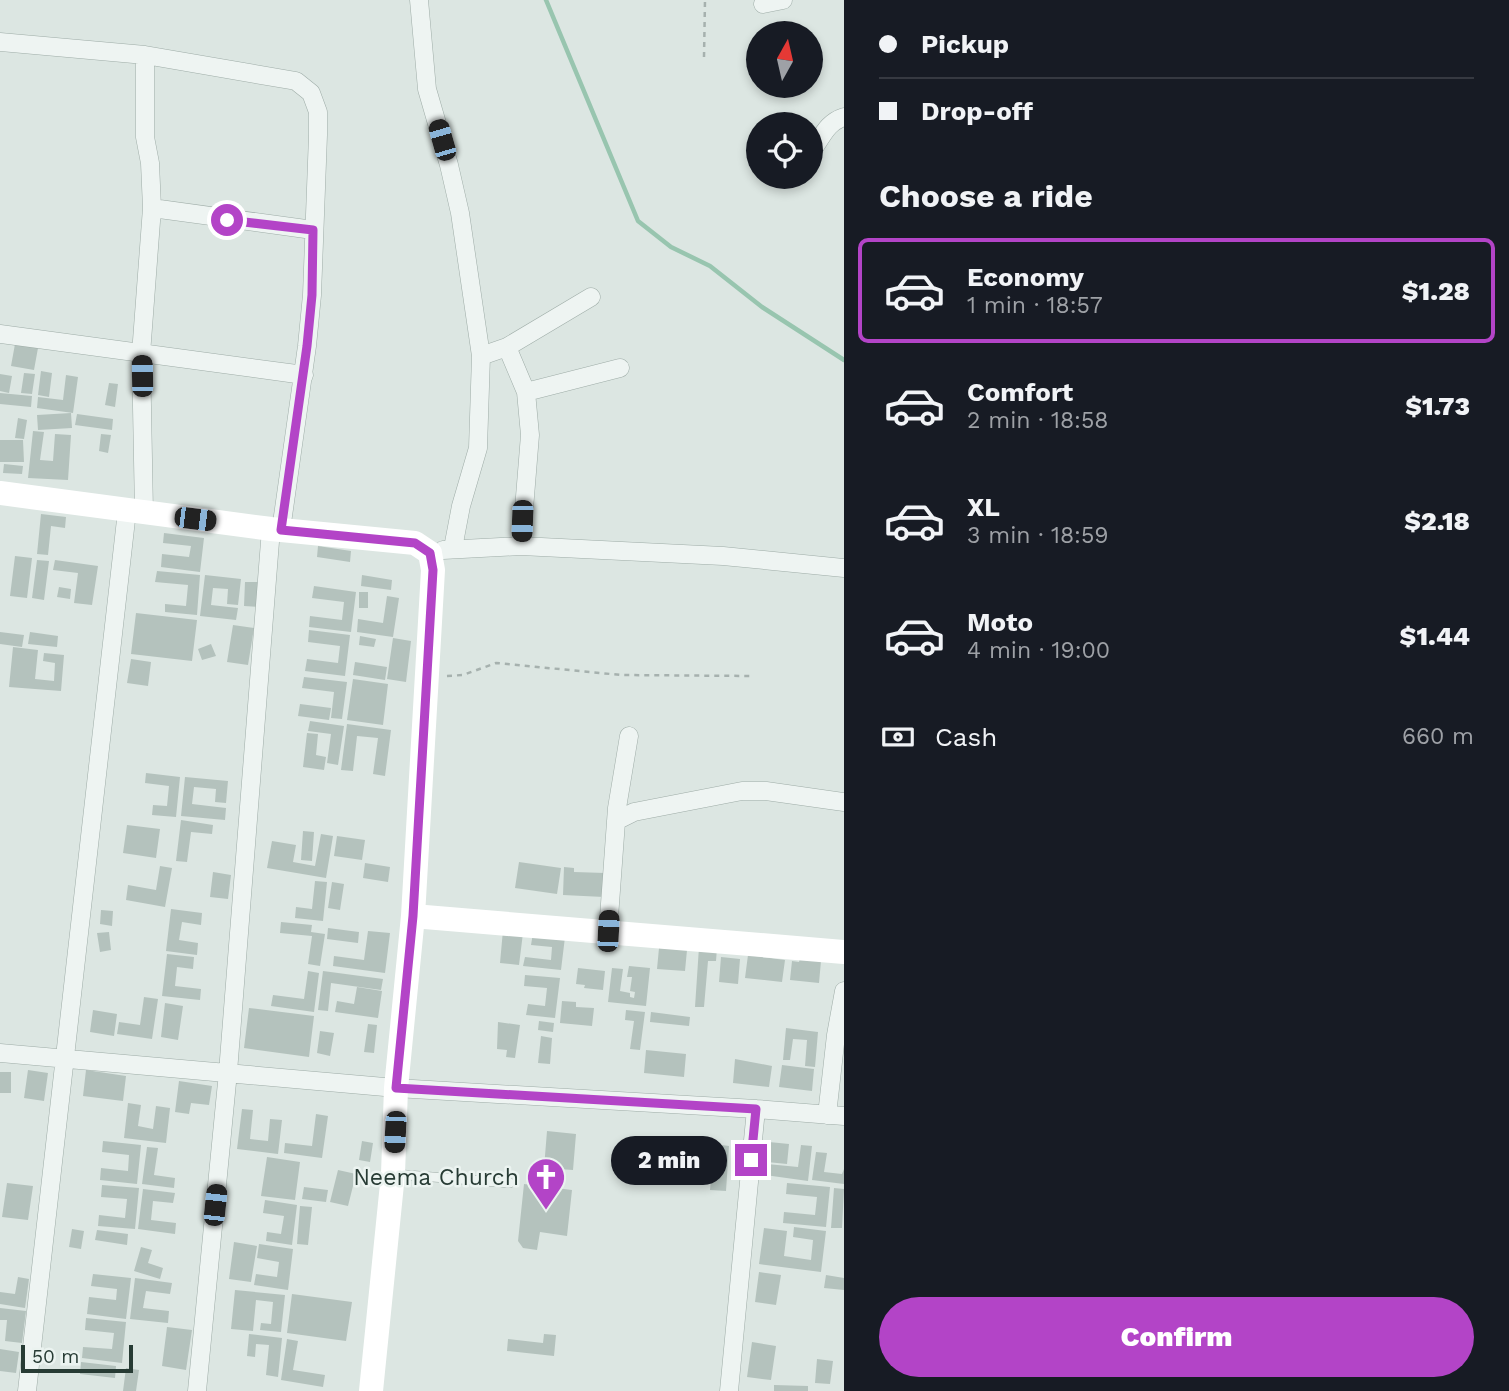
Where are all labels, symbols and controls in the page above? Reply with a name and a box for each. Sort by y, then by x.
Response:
north arrow [746,21,822,98]
map controls [746,21,823,189]
text: Pickup [921,29,1009,59]
text: Drop-off [921,96,1033,126]
button: locate [746,112,823,189]
car [427,117,458,163]
text: Choose a ride [879,177,1093,215]
route start [211,204,243,236]
icon: car [883,259,946,322]
text: Economy [967,262,1084,292]
text: $1.28 [1402,276,1470,306]
text: 1 min · 18:57 [967,292,1103,319]
car [132,355,153,397]
icon: car [883,374,946,437]
text: Comfort [967,377,1073,407]
text: $1.73 [1405,391,1470,421]
text: 2 min · 18:58 [967,407,1108,434]
icon: car [883,489,946,552]
text: XL [967,492,1000,522]
car [511,500,534,542]
car [173,506,218,532]
text: $2.18 [1404,506,1470,536]
text: 3 min · 18:59 [967,522,1108,549]
icon: car [883,604,946,667]
text: Moto [967,607,1033,637]
text: $1.44 [1400,621,1470,651]
text: 4 min · 19:00 [967,637,1110,664]
icon: cash [879,718,917,756]
text: Cash [935,722,997,752]
text: 660 m [1402,723,1474,750]
car [597,909,620,953]
car [384,1110,407,1154]
callout: 2 min [611,1136,726,1184]
route end [735,1144,767,1176]
text: 2 min [638,1147,700,1174]
church icon: Neema Church [525,1156,567,1211]
place label: Neema Church [353,1164,519,1191]
car [203,1183,228,1227]
button: Confirm [879,1297,1474,1377]
scale bar [21,1342,133,1374]
text: 50 m [32,1345,79,1368]

